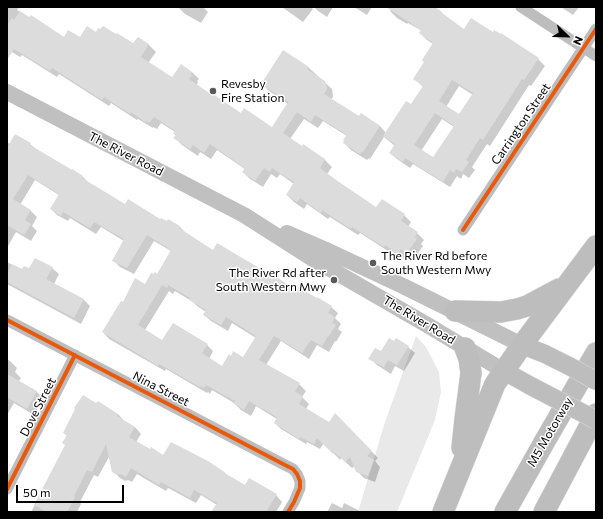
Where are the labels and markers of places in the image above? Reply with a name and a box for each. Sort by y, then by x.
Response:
place label: Revesby Fire Station [221,77,284,105]
marker: Revesby Fire Station [208,86,218,96]
place label: The River Rd before South Western Mwy [381,249,491,277]
marker: The River Rd before South Western Mwy [368,258,378,268]
place label: The River Rd after South Western Mwy [216,266,326,294]
marker: The River Rd after South Western Mwy [329,275,339,285]

